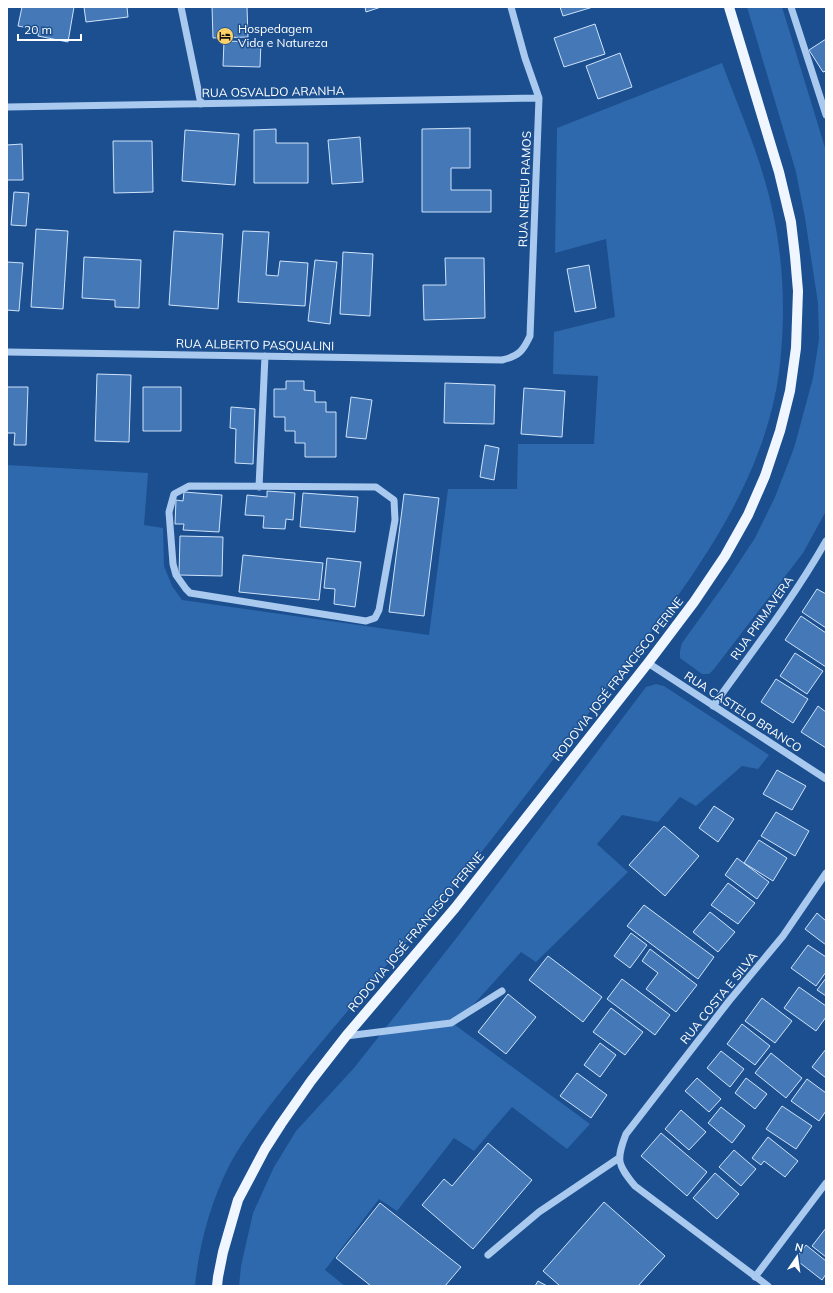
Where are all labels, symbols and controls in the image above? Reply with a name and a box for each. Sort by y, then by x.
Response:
scale bar [18,16,81,42]
place label: Hospedagem Vida e Natureza [238,21,328,50]
text: 20 m [24,22,52,37]
hotel icon: Hospedagem Vida e Natureza [215,26,235,46]
street label: RUA OSVALDO ARANHA [201,83,345,100]
street label: RUA NEREU RAMOS [515,131,534,247]
street label: RUA ALBERTO PASQUALINI [176,336,334,353]
street label: RUA PRIMAVERA [727,573,796,663]
street label: RODOVIA JOSÉ FRANCISCO PERINE [549,594,686,764]
street label: RUA CASTELO BRANCO [682,668,805,755]
street label: RODOVIA JOSÉ FRANCISCO PERINE [344,849,487,1015]
street label: RUA COSTA E SILVA [677,948,761,1047]
north arrow [777,1237,817,1277]
text: N [794,1240,805,1255]

